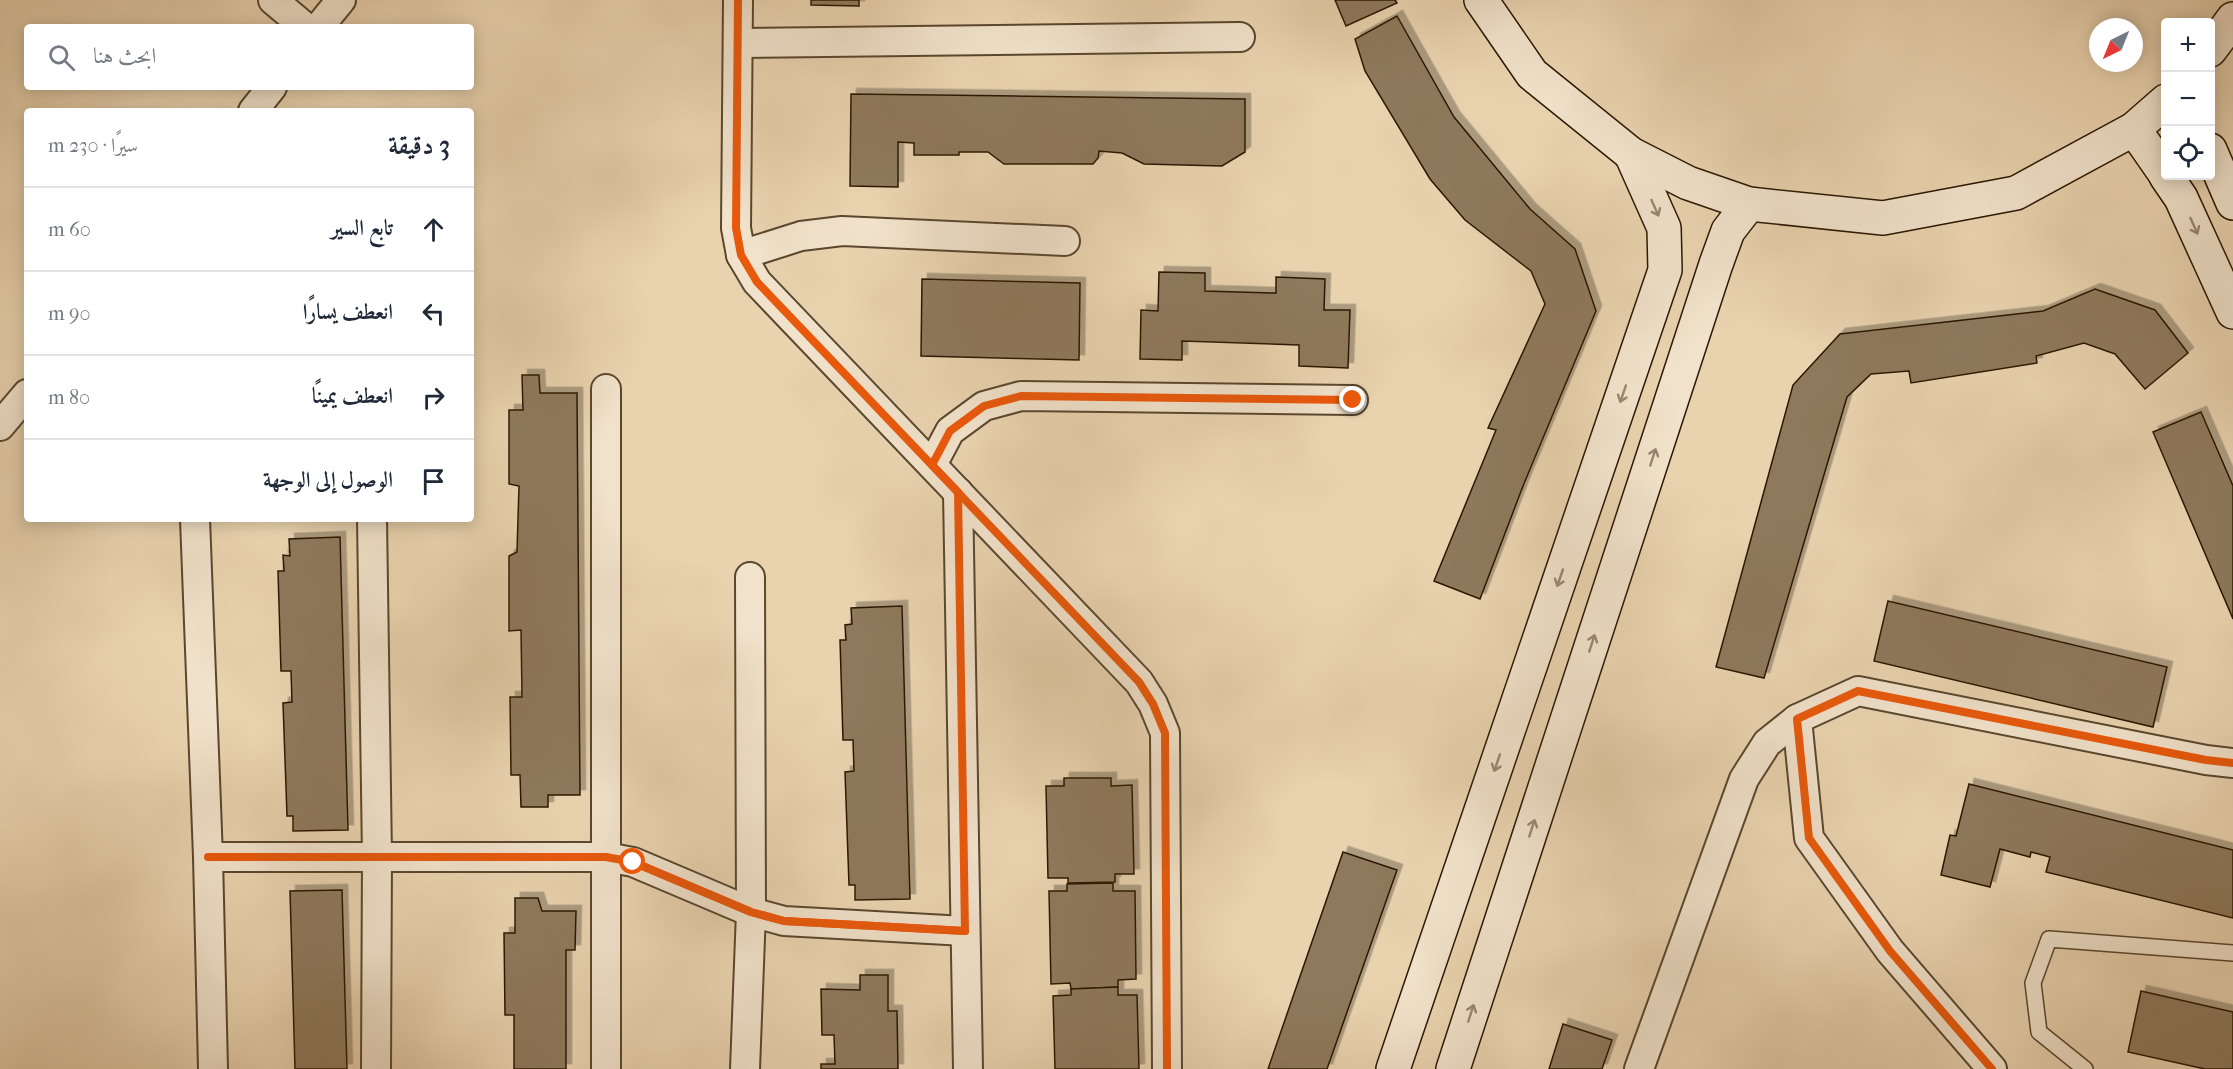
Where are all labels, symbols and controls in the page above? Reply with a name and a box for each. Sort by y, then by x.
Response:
north arrow [2089,18,2143,72]
map controls [2161,18,2215,180]
button: + [2161,18,2215,72]
search box [24,24,474,90]
icon: search [45,41,78,74]
text: ابحث هنا [93,43,156,69]
button: − [2161,72,2215,126]
button: locate [2161,126,2215,180]
text: 3 دقيقة [388,130,450,161]
text: سيرًا · 230 m [48,134,138,157]
one-way arrow [1649,198,1661,216]
icon: ahead [417,213,450,246]
text: تابع السير [331,215,393,241]
one-way arrow [2189,217,2200,235]
text: 60 m [48,218,91,241]
icon: left [417,297,450,330]
text: انعطف يسارًا [303,299,393,325]
text: 90 m [48,302,90,325]
icon: right [417,381,450,414]
text: انعطف يمينًا [312,383,393,409]
one-way arrow [1616,384,1627,403]
text: 80 m [48,386,90,409]
route end [1339,386,1365,412]
one-way arrow [1648,448,1659,467]
icon: arrive [417,465,450,498]
text: الوصول إلى الوجهة [263,467,393,493]
one-way arrow [1553,568,1564,587]
one-way arrow [1587,634,1598,653]
one-way arrow [1491,753,1502,772]
one-way arrow [1527,819,1538,838]
route start [619,848,645,874]
one-way arrow [1466,1004,1477,1023]

